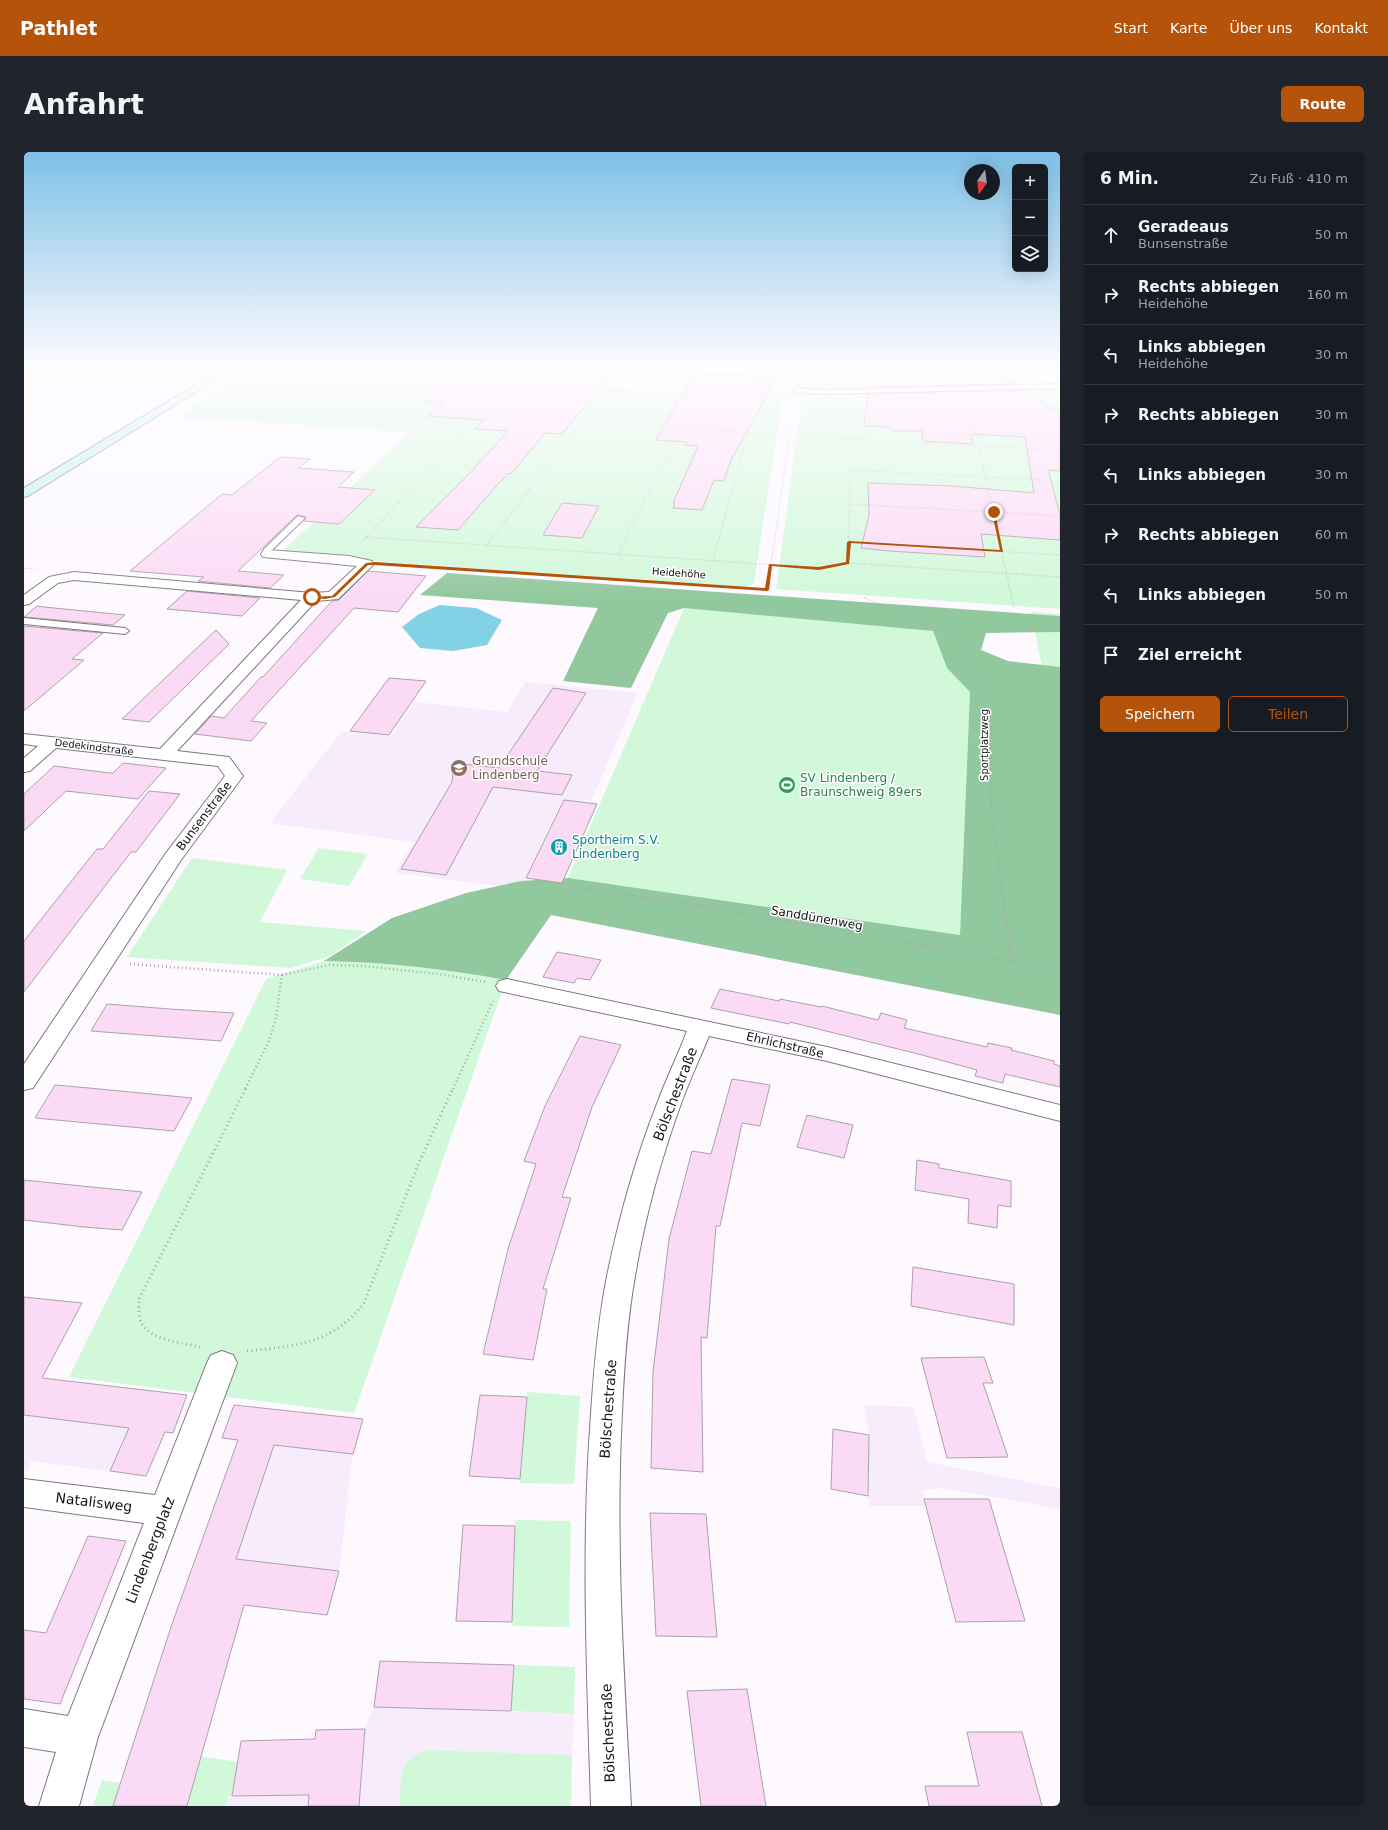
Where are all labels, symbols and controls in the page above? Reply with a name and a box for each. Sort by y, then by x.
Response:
text: Pathlet [20,17,97,39]
text: Start [1114,20,1148,36]
text: Karte [1170,20,1207,36]
text: Über uns [1229,20,1292,36]
text: Kontakt [1314,20,1368,36]
button: Route [1281,86,1364,122]
text: Anfahrt [24,88,144,121]
north arrow [964,164,1000,200]
map controls [1012,164,1048,272]
button: + [1012,164,1048,200]
text: 6 Min. [1100,168,1159,188]
text: Zu Fuß · 410 m [1250,171,1348,186]
button: − [1012,200,1048,236]
text: Geradeaus [1138,218,1229,236]
icon: ahead [1100,224,1122,246]
text: 50 m [1315,227,1348,242]
button: layers [1012,236,1048,272]
text: Bunsenstraße [1138,236,1228,251]
text: Rechts abbiegen [1138,278,1279,296]
icon: right [1100,284,1122,306]
text: 160 m [1306,287,1348,302]
text: Heidehöhe [1138,296,1208,311]
text: Links abbiegen [1138,338,1266,356]
icon: left [1100,344,1122,366]
text: 30 m [1315,347,1348,362]
text: Heidehöhe [1138,356,1208,371]
icon: right [1100,404,1122,426]
text: Rechts abbiegen [1138,406,1279,424]
text: 30 m [1315,407,1348,422]
icon: left [1100,464,1122,486]
text: Links abbiegen [1138,466,1266,484]
text: 30 m [1315,467,1348,482]
route end [985,503,1003,521]
icon: right [1100,524,1122,546]
text: Rechts abbiegen [1138,526,1279,544]
text: 60 m [1315,527,1348,542]
street label: Heidehöhe [652,566,706,580]
icon: left [1100,584,1122,606]
text: Links abbiegen [1138,586,1266,604]
text: 50 m [1315,587,1348,602]
route start [303,588,321,606]
icon: arrive [1100,644,1122,666]
text: Ziel erreicht [1138,646,1242,664]
button: Speichern [1100,696,1220,732]
button: Teilen [1228,696,1348,732]
street label: Sportplatzweg [979,709,990,781]
street label: Dedekindstraße [54,737,134,757]
place label: Grundschule Lindenberg [472,754,548,782]
school or university icon: Grundschule Lindenberg [449,758,469,778]
place label: SV Lindenberg / Braunschweig 89ers [800,771,922,799]
sports icon: SV Lindenberg / Braunschweig 89ers [777,775,797,795]
street label: Bunsenstraße [173,779,235,853]
place label: Sportheim S.V. Lindenberg [572,833,660,861]
building icon: Sportheim S.V. Lindenberg [549,837,569,857]
street label: Sanddünenweg [770,903,864,933]
street label: Ehrlichstraße [745,1029,825,1061]
street label: Bölschestraße [650,1045,700,1143]
street label: Bölschestraße [597,1359,619,1459]
street label: Natalisweg [55,1489,133,1515]
street label: Lindenbergplatz [122,1494,178,1606]
street label: Bölschestraße [598,1683,618,1783]

